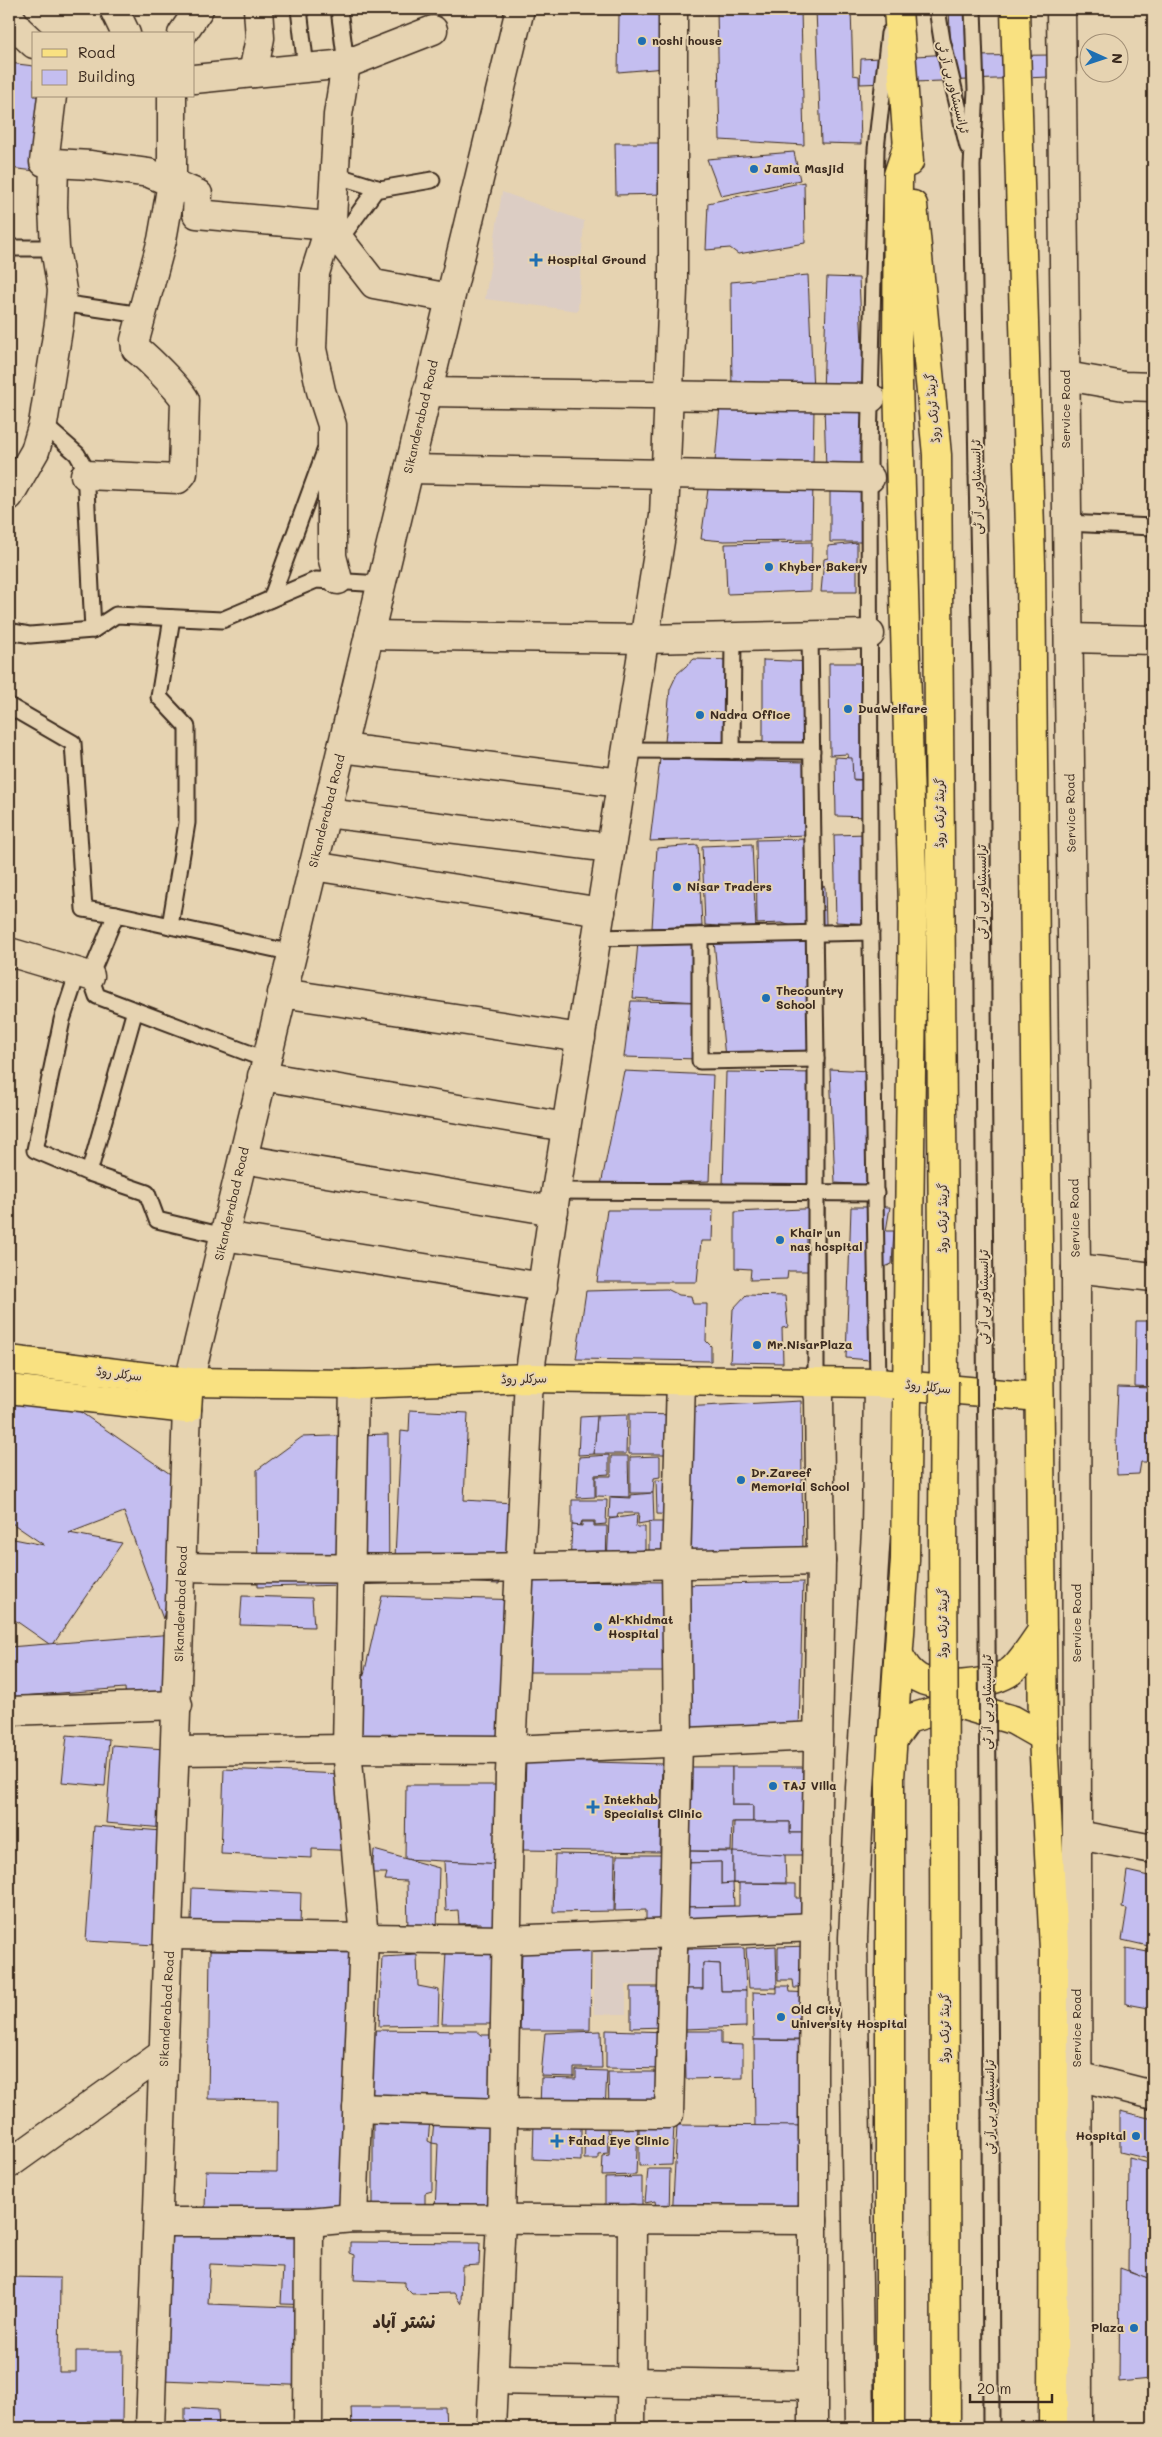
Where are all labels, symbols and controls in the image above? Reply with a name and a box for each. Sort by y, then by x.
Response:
legend [32,32,195,98]
place label: noshi house [652,32,722,48]
north arrow [1080,32,1130,82]
marker: noshi house [636,35,648,47]
street label: ٹرانسپشاور بی آر ٹی [934,39,973,135]
text: Road [78,42,115,62]
text: N [1108,53,1127,65]
text: Building [78,66,135,86]
place label: Jamia Masjid [764,160,844,176]
marker: Jamia Masjid [748,163,760,175]
place label: Hospital Ground [547,251,646,267]
marker: Hospital Ground [529,253,543,267]
street label: Sikanderabad Road [399,358,441,475]
street label: Service Road [1057,369,1073,448]
street label: گرینڈ ٹرنک روڈ [921,372,944,444]
street label: ٹرانسپشاور بی آر ٹی [967,439,986,535]
place label: Khyber Bakery [779,558,868,574]
marker: Khyber Bakery [763,561,775,573]
place label: DuaWelfare [858,700,927,716]
marker: DuaWelfare [842,703,854,715]
place label: Nadra Office [710,706,790,722]
marker: Nadra Office [694,709,706,721]
street label: Sikanderabad Road [304,752,348,869]
street label: Service Road [1061,773,1079,852]
street label: گرینڈ ٹرنک روڈ [931,778,948,848]
street label: ٹرانسپشاور بی آر ٹی [973,844,990,939]
place label: Nisar Traders [687,878,772,894]
marker: Nisar Traders [671,881,683,893]
place label: Thecountry School [776,982,844,1012]
marker: Thecountry School [760,992,772,1004]
street label: Sikanderabad Road [210,1145,252,1262]
street label: Service Road [1065,1178,1083,1257]
street label: گرینڈ ٹرنک روڈ [934,1183,951,1253]
place label: Khair un nas hospital [790,1224,862,1254]
marker: Khair un nas hospital [774,1234,786,1246]
street label: ٹرانسپشاور بی آر ٹی [975,1249,992,1344]
place label: Mr.NisarPlaza [767,1336,852,1352]
marker: Mr.NisarPlaza [751,1339,763,1351]
street label: سرکلر روڈ [95,1362,143,1385]
street label: سرکلر روڈ [501,1370,547,1387]
street label: سرکلر روڈ [904,1376,952,1397]
place label: Dr.Zareef Memorial School [751,1464,849,1494]
marker: Dr.Zareef Memorial School [735,1474,747,1486]
street label: Sikanderabad Road [170,1545,190,1662]
street label: Service Road [1068,1583,1084,1662]
street label: گرینڈ ٹرنک روڈ [934,1588,951,1658]
place label: Al-Khidmat Hospital [608,1611,673,1641]
marker: Al-Khidmat Hospital [592,1621,604,1633]
street label: ٹرانسپشاور بی آر ٹی [978,1654,995,1749]
place label: TAJ Villa [783,1777,837,1793]
marker: TAJ Villa [767,1780,779,1792]
place label: Intekhab Specialist Clinic [604,1791,702,1821]
marker: Intekhab Specialist Clinic [586,1800,600,1814]
street label: Sikanderabad Road [155,1950,177,2067]
street label: Service Road [1068,1988,1084,2067]
street label: گرینڈ ٹرنک روڈ [936,1993,953,2063]
place label: Old City University Hospital [791,2001,907,2031]
marker: Old City University Hospital [775,2011,787,2023]
street label: ٹرانسپشاور بی آر ٹی [981,2059,998,2154]
place label: Hospital [1075,2127,1126,2143]
marker: Hospital [1130,2130,1142,2142]
place label: Fahad Eye Clinic [568,2132,669,2148]
marker: Fahad Eye Clinic [550,2134,564,2148]
district label: نشتر آباد [373,2309,436,2333]
place label: Plaza [1091,2319,1124,2335]
marker: Plaza [1128,2322,1140,2334]
scale bar [970,2372,1052,2404]
text: 20 m [977,2378,1011,2398]

